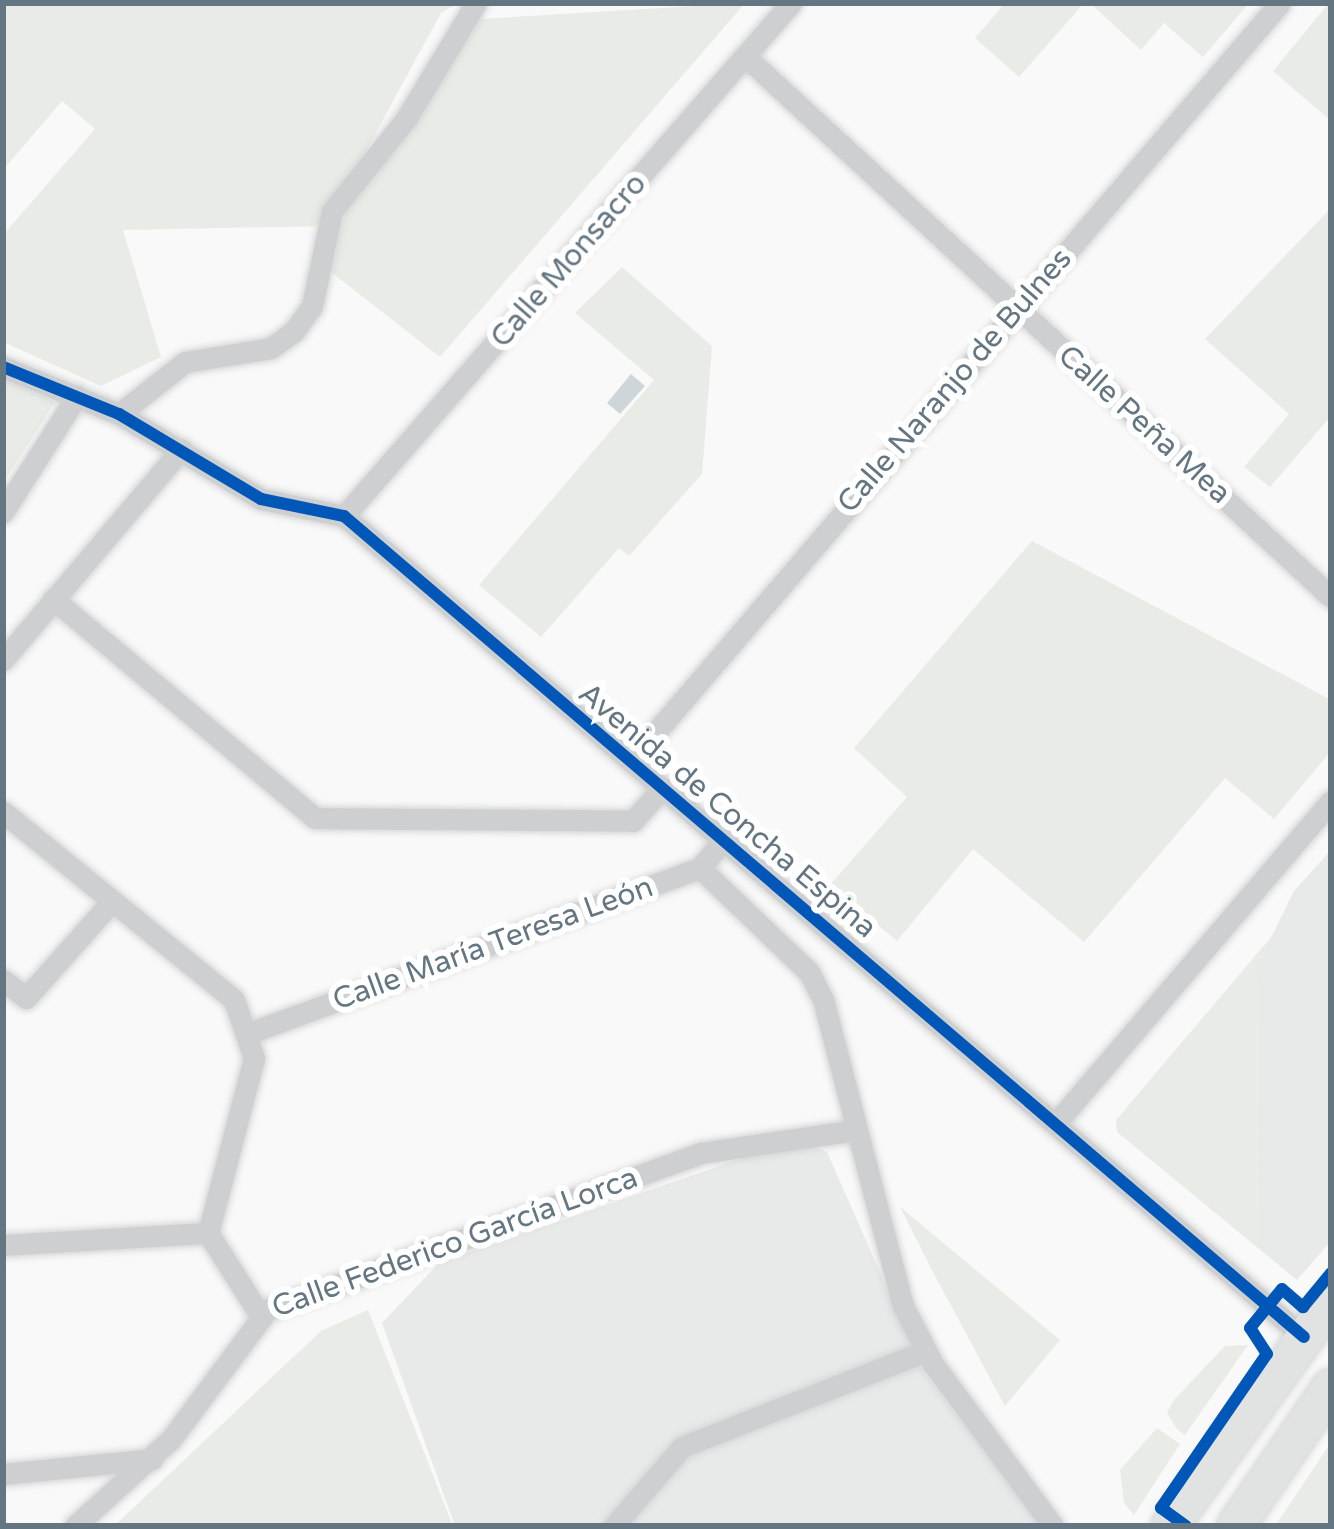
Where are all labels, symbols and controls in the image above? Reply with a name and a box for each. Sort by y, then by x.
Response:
street label: Calle Monsacro [484,167,654,355]
street label: Calle Naranjo de Bulnes [830,242,1080,520]
street label: Calle Peña Mea [1050,338,1238,512]
street label: Avenida de Concha Espina [571,676,883,946]
street label: Calle María Teresa León [328,869,658,1019]
street label: Calle Federico García Lorca [267,1160,643,1326]

